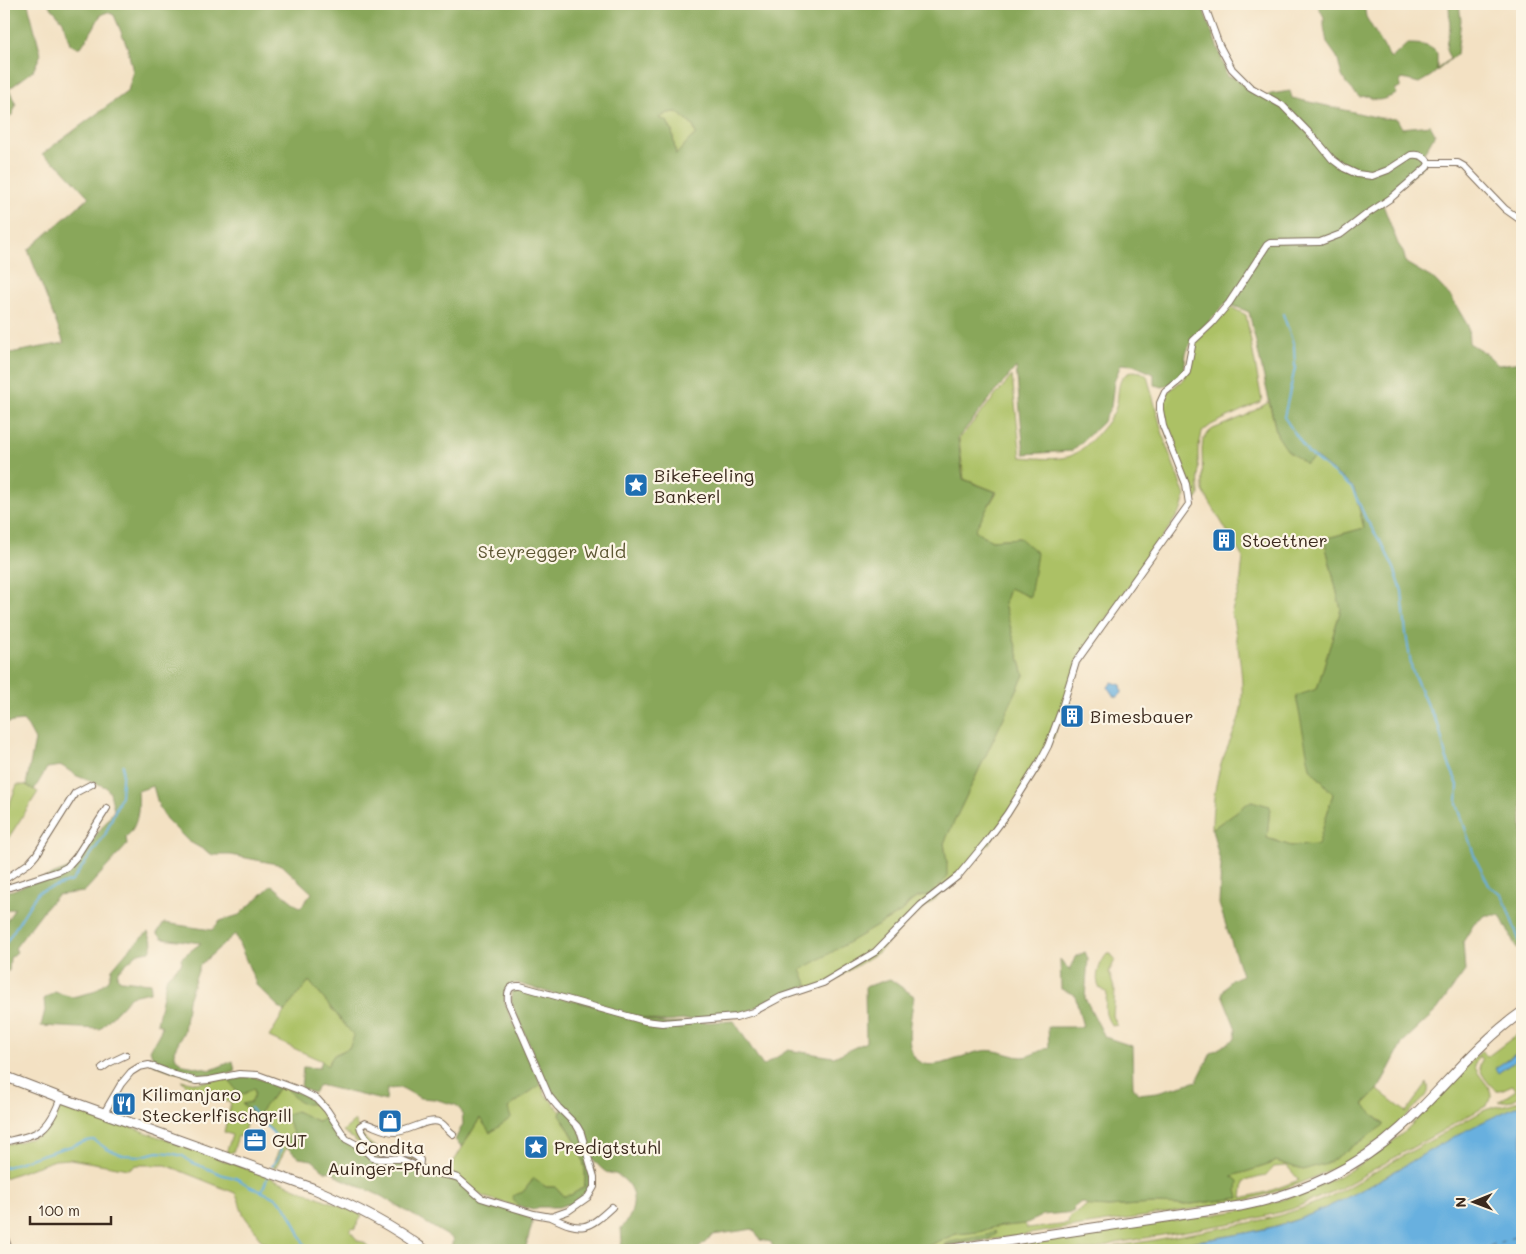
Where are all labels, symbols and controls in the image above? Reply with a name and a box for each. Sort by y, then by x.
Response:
place label: BikeFeeling Bankerl [654,463,754,508]
place icon: BikeFeeling Bankerl [623,472,649,498]
building icon: Stoettner [1211,527,1237,553]
place label: Stoettner [1242,528,1328,552]
park label: Steyregger Wald [478,539,626,563]
building icon: Bimesbauer [1059,703,1085,729]
place label: Bimesbauer [1090,704,1194,728]
place label: Kilimanjaro Steckerlfischgrill [142,1082,292,1127]
restaurant icon: Kilimanjaro Steckerlfischgrill [111,1091,137,1117]
shop icon: Condita Auinger-Pfund [377,1108,403,1134]
office icon: GUT [242,1127,268,1153]
place label: GUT [272,1128,307,1152]
place icon: Predigtstuhl [523,1134,549,1160]
place label: Condita Auinger-Pfund [327,1135,453,1180]
place label: Predigtstuhl [554,1135,662,1159]
north arrow [1448,1176,1498,1226]
scale bar [30,1194,111,1226]
text: N [1451,1197,1470,1208]
text: 100 m [38,1200,80,1220]

